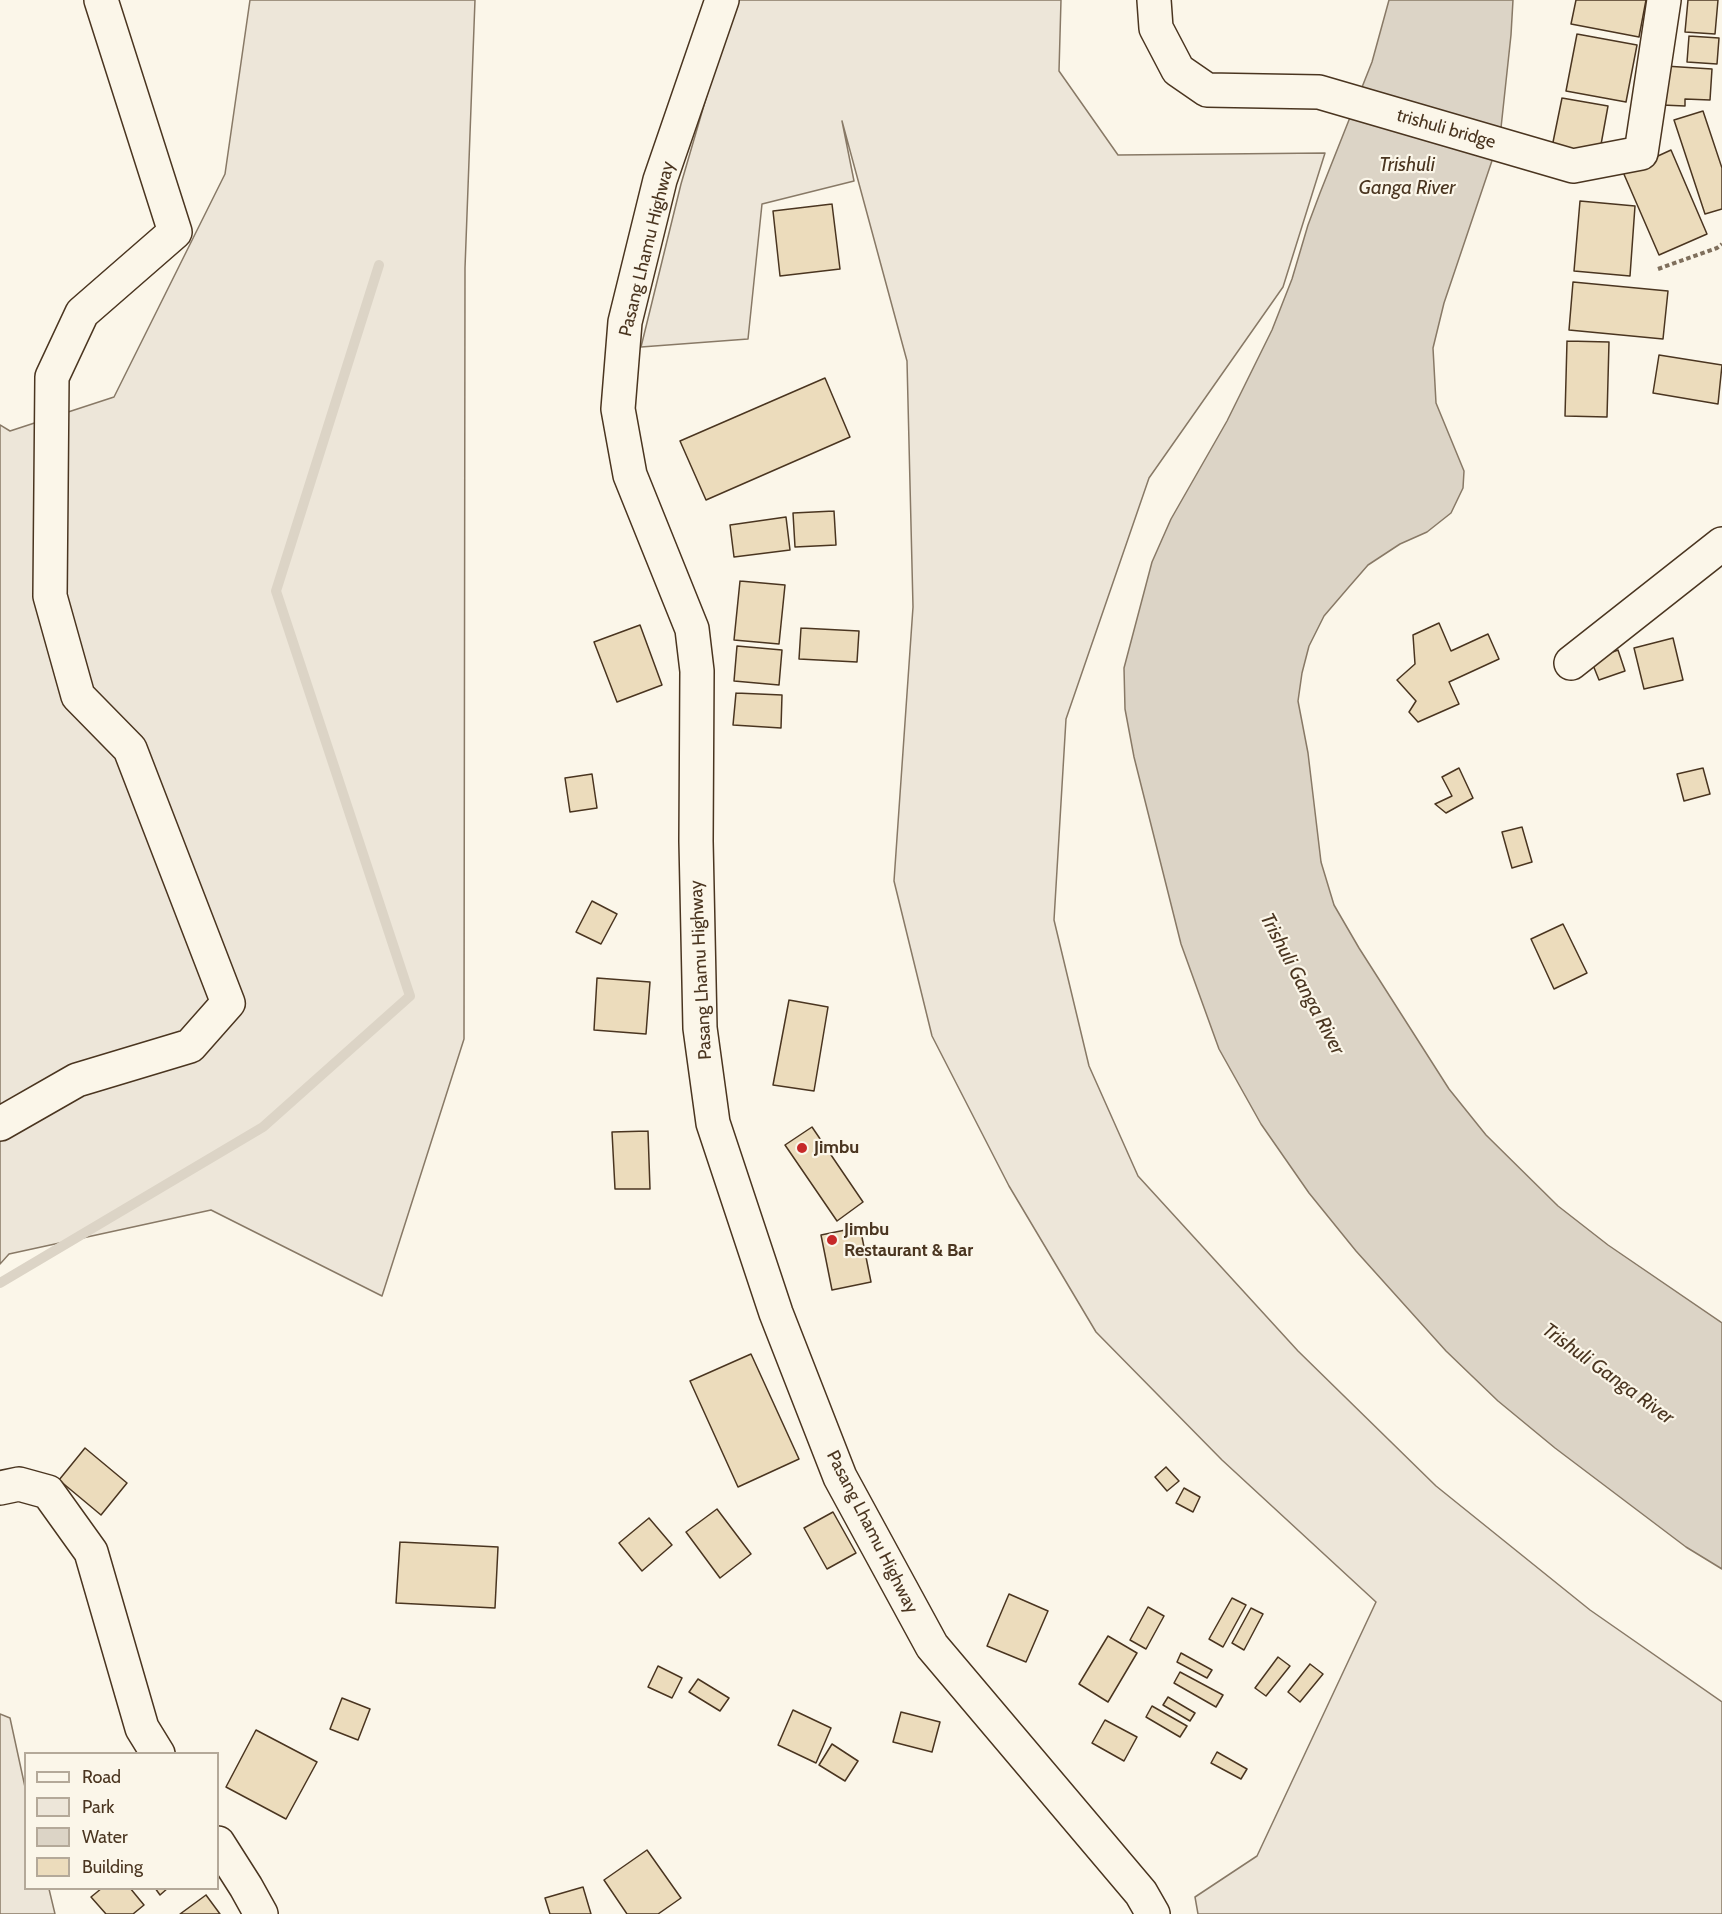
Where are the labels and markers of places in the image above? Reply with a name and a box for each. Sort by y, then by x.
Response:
place label: Jimbu [814,1137,859,1159]
marker: Jimbu [795,1141,809,1155]
place label: Jimbu Restaurant & Bar [844,1219,973,1262]
marker: Jimbu Restaurant & Bar [825,1233,839,1247]

